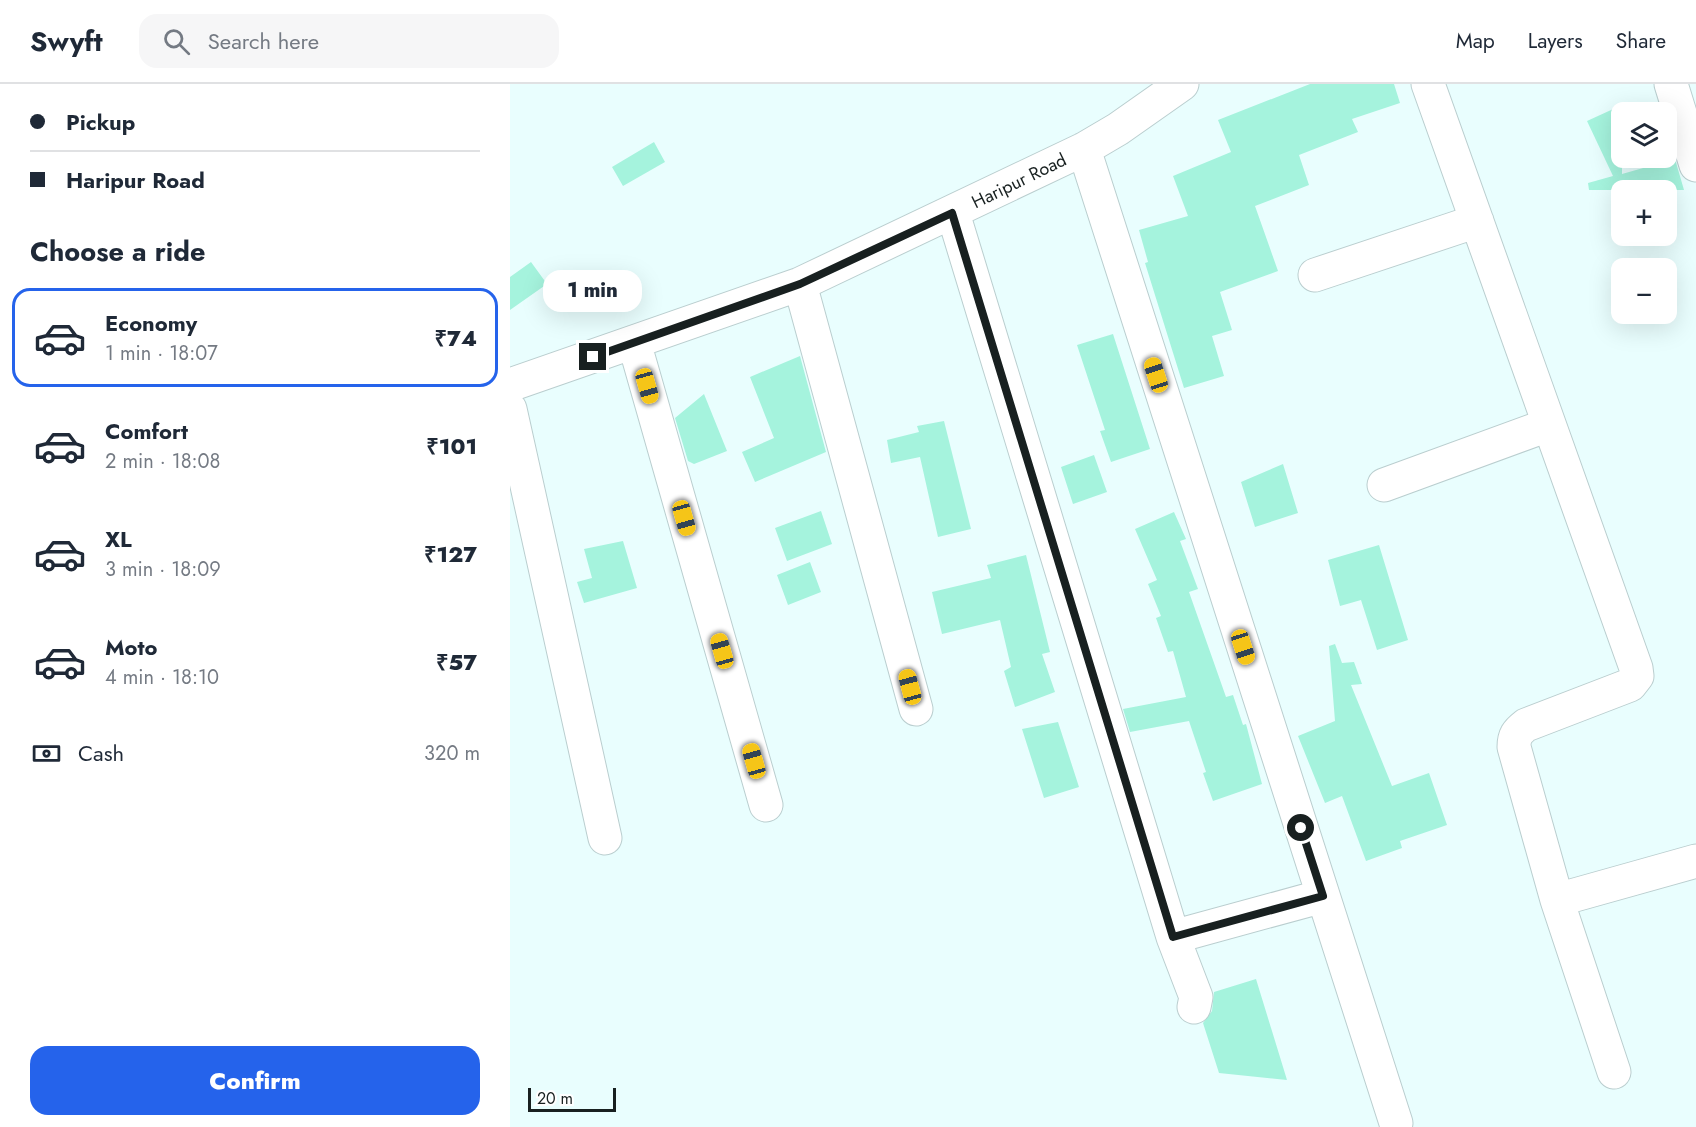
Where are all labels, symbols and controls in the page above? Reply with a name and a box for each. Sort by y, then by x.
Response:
search box [139,14,559,68]
text: Swyft [30,21,103,62]
icon: search [160,25,193,58]
text: Search here [208,25,319,57]
text: Map [1456,26,1495,56]
text: Layers [1528,26,1583,56]
text: Share [1616,26,1666,56]
map controls [1611,102,1677,324]
button: layers [1611,102,1677,168]
text: Pickup [66,106,135,138]
street label: Haripur Road [967,147,1071,215]
text: Haripur Road [66,164,205,196]
button: + [1611,180,1677,246]
text: Choose a ride [30,232,205,271]
button: − [1611,258,1677,324]
callout: 1 min [544,270,642,312]
text: 1 min [567,276,618,305]
text: Economy [105,307,197,339]
icon: car [33,311,87,365]
text: ₹74 [435,322,477,354]
text: 1 min · 18:07 [105,339,218,368]
route end [579,343,606,370]
car [1142,355,1170,395]
car [633,366,661,406]
text: Comfort [105,415,188,447]
icon: car [33,419,87,473]
text: ₹101 [426,430,477,462]
text: 2 min · 18:08 [105,447,221,476]
car [670,498,698,538]
text: XL [105,523,132,555]
icon: car [33,527,87,581]
text: ₹127 [424,538,477,570]
text: 3 min · 18:09 [105,555,221,584]
car [1229,627,1257,667]
text: Moto [105,631,158,663]
car [708,631,736,671]
icon: car [33,635,87,689]
text: ₹57 [436,646,477,678]
text: 4 min · 18:10 [105,663,219,692]
car [897,667,923,707]
icon: cash [30,737,63,770]
text: Cash [78,737,124,769]
text: 320 m [424,739,480,768]
car [740,741,768,781]
route start [1287,814,1314,841]
button: Confirm [30,1046,480,1115]
scale bar [528,1085,616,1112]
text: 20 m [537,1087,573,1110]

